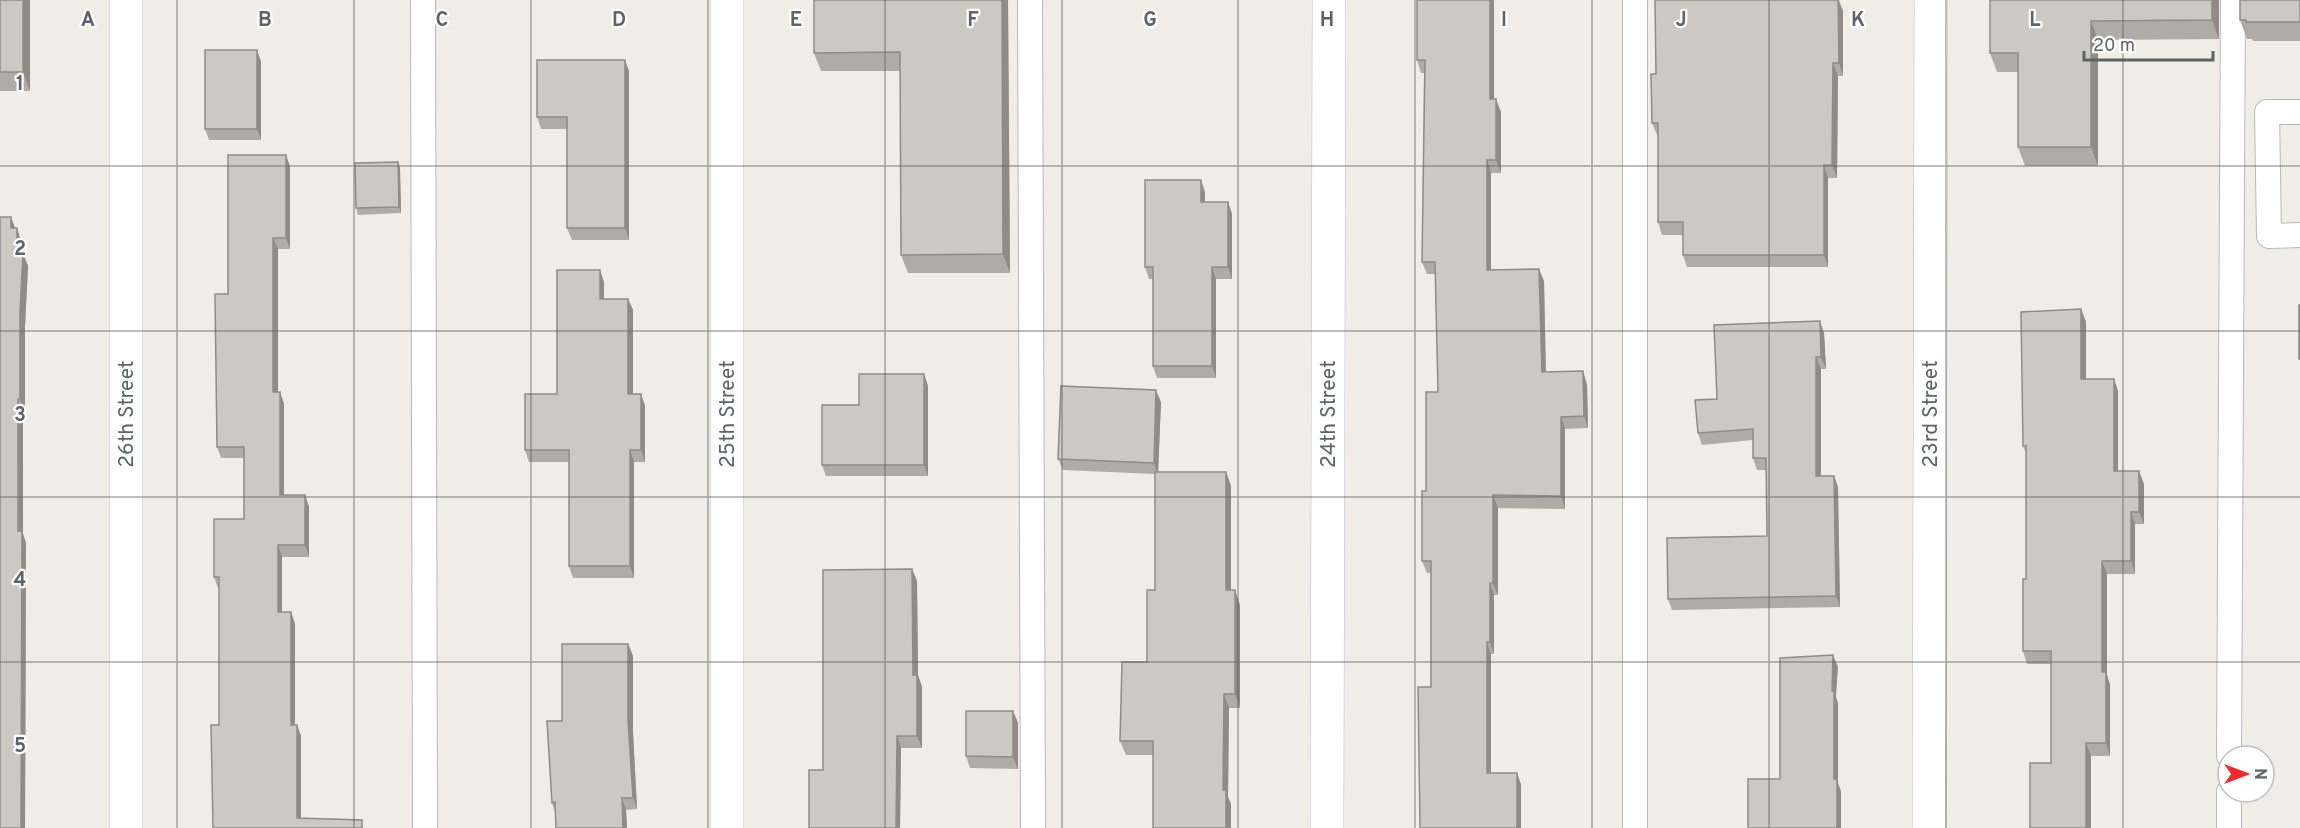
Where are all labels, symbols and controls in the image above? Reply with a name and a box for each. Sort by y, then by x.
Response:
text: A [81,8,95,34]
text: B [258,8,272,34]
text: C [436,8,448,34]
text: D [612,8,626,34]
text: E [790,8,802,34]
text: F [967,8,979,34]
text: G [1143,8,1157,34]
text: H [1320,8,1334,34]
text: I [1501,8,1507,34]
text: J [1675,8,1687,34]
text: K [1851,8,1865,34]
text: L [2029,8,2041,34]
scale bar [2084,24,2213,62]
text: 20 m [2093,35,2135,58]
text: 1 [16,72,24,98]
text: 2 [14,237,26,263]
street label: 26th Street [114,360,141,468]
street label: 25th Street [715,360,742,468]
street label: 24th Street [1316,360,1343,468]
street label: 23rd Street [1918,360,1945,468]
text: 3 [14,403,26,429]
text: 4 [14,568,26,594]
text: 5 [14,734,26,760]
north arrow [2216,744,2276,804]
text: N [2249,768,2269,780]

